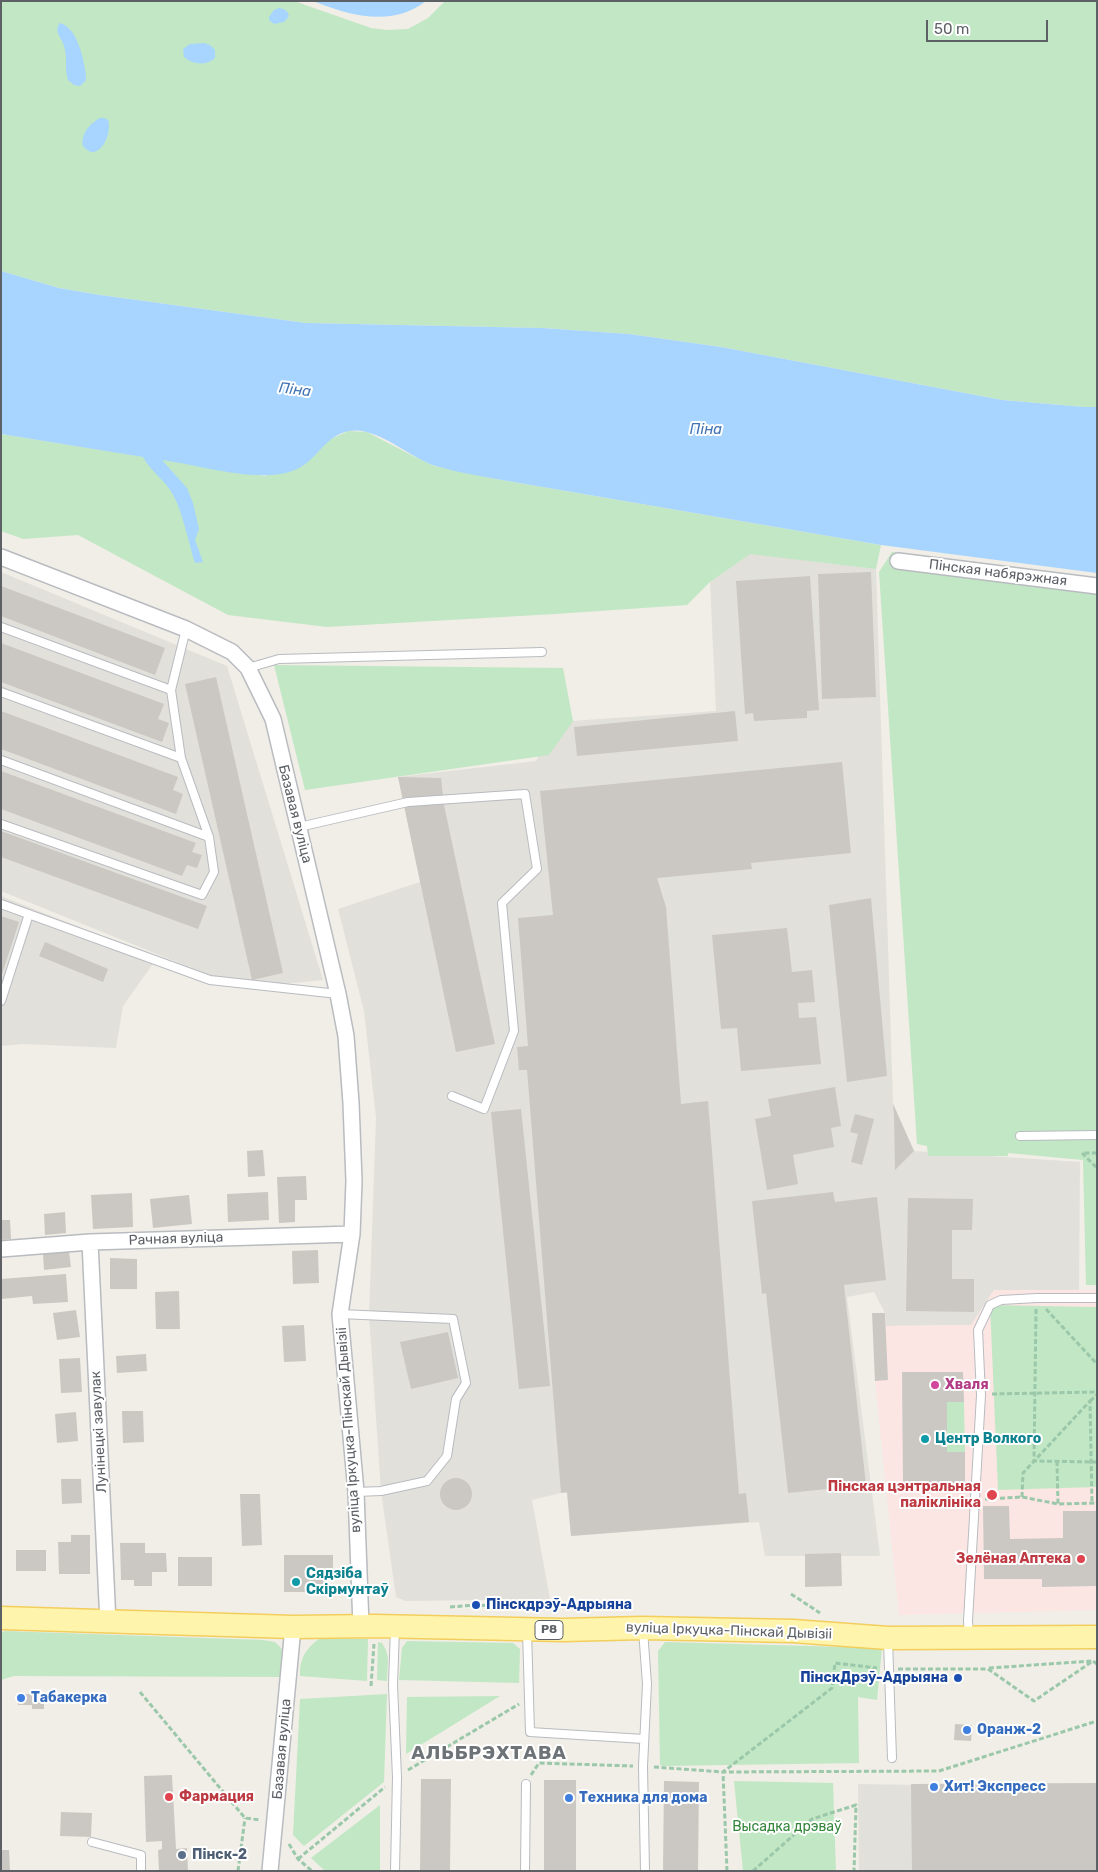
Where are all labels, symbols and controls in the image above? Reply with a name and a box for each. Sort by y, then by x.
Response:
scale bar [928,10,1050,42]
text: 50 m [934,20,969,38]
water label: Піна [278,379,312,401]
water label: Піна [690,421,722,439]
street label: Пінская набярэжная [928,556,1068,590]
street label: Базавая вуліца [275,763,315,865]
street label: Рачная вуліца [128,1229,224,1249]
street label: вуліца Іркуцка-Пінскай Дывізіі [333,1327,365,1533]
street label: Лунінецкі завулак [87,1371,111,1493]
place label: Хваля [945,1377,989,1393]
marker: Хваля [929,1379,941,1391]
place label: Центр Волкого [935,1431,1041,1447]
marker: Центр Волкого [919,1433,931,1445]
place label: Пінская цэнтральная паліклініка [828,1479,981,1511]
marker: Пінская цэнтральная паліклініка [985,1488,999,1502]
place label: Зелёная Аптека [956,1551,1071,1567]
marker: Зелёная Аптека [1075,1553,1087,1565]
place label: Сядзіба Скірмунтаў [306,1566,389,1598]
marker: Сядзіба Скірмунтаў [290,1576,302,1588]
place label: Пінскдрэў-Адрыяна [486,1597,632,1613]
marker: Пінскдрэў-Адрыяна [470,1599,482,1611]
street label: вуліца Іркуцка-Пінскай Дывізіі [626,1619,832,1643]
road number: Р8 [535,1620,563,1640]
place label: ПінскДрэў-Адрыяна [800,1670,948,1686]
marker: ПінскДрэў-Адрыяна [952,1672,964,1684]
place label: Табакерка [31,1690,107,1706]
marker: Табакерка [15,1692,27,1704]
street label: Базавая вуліца [269,1698,295,1800]
place label: Оранж-2 [977,1722,1041,1738]
marker: Оранж-2 [961,1724,973,1736]
district label: АЛЬБРЭХТАВА [410,1743,568,1765]
place label: Хит! Экспресс [944,1779,1046,1795]
marker: Хит! Экспресс [928,1781,940,1793]
place label: Фармация [179,1789,254,1805]
place label: Техника для дома [579,1790,707,1806]
marker: Фармация [163,1791,175,1803]
marker: Техника для дома [563,1792,575,1804]
park label: Высадка дрэваў [732,1819,842,1835]
place label: Пінск-2 [192,1847,247,1863]
marker: Пінск-2 [176,1849,188,1861]

